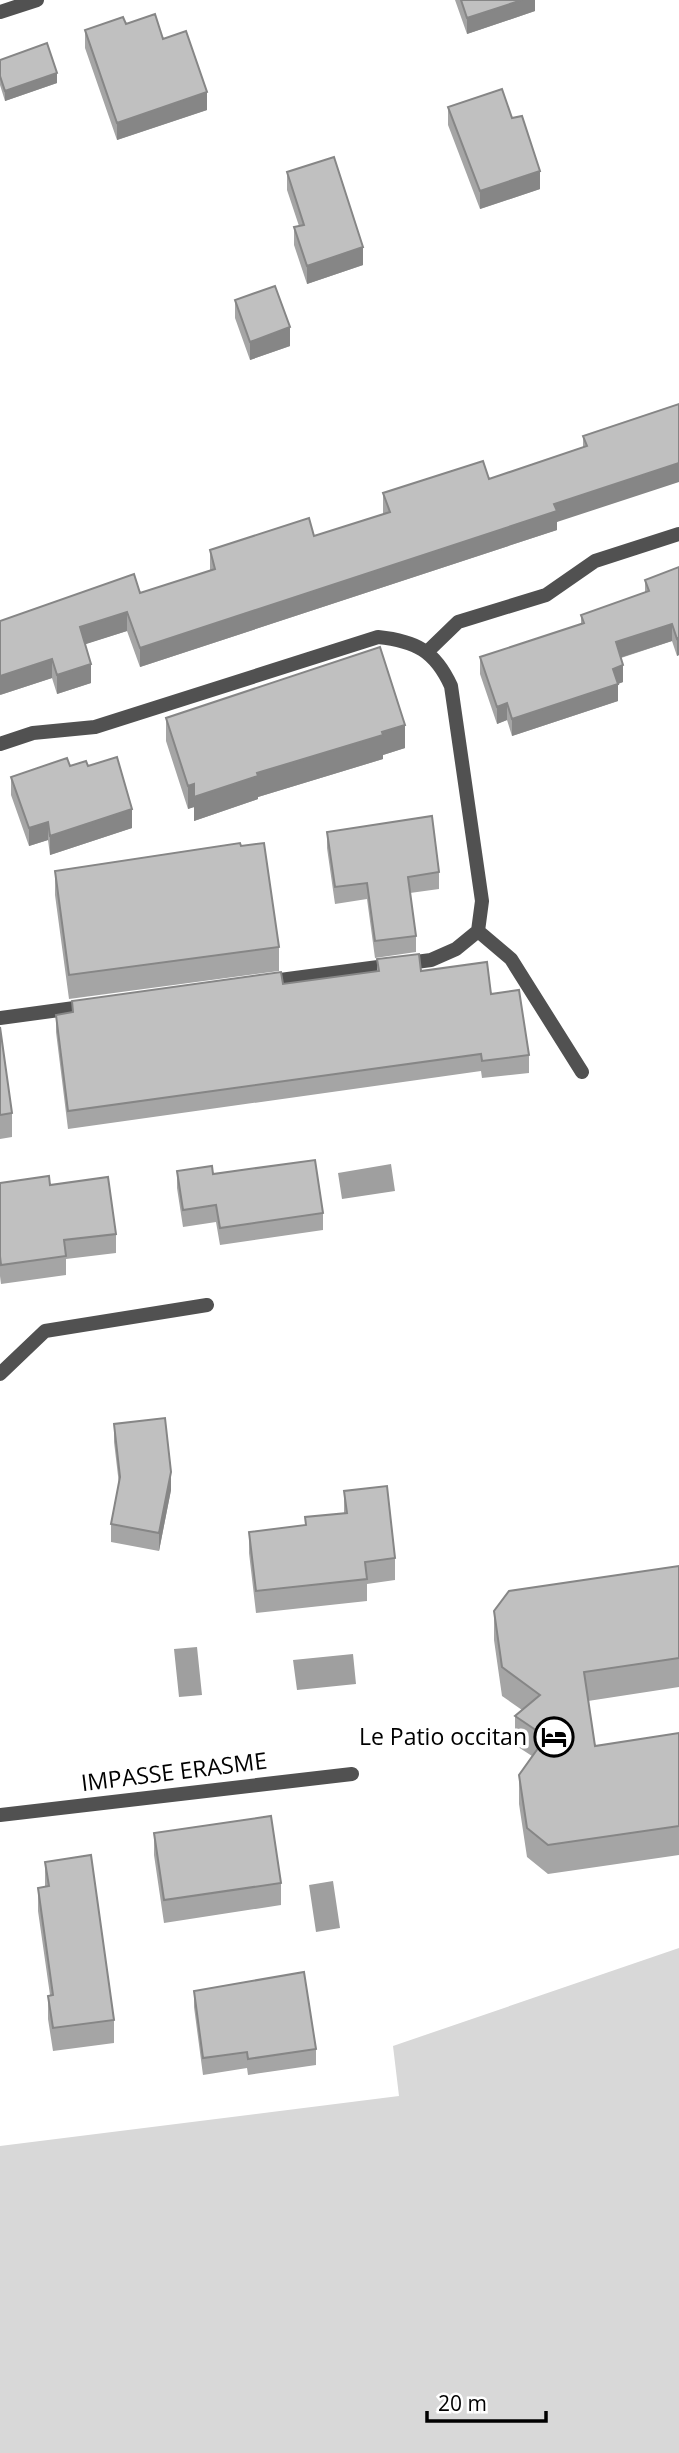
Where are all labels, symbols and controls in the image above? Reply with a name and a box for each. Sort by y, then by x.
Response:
hotel icon: Le Patio occitan [533,1716,575,1758]
place label: Le Patio occitan [359,1720,527,1752]
street label: IMPASSE ERASME [79,1744,269,1798]
scale bar [427,2380,546,2424]
text: 20 m [438,2389,487,2417]

